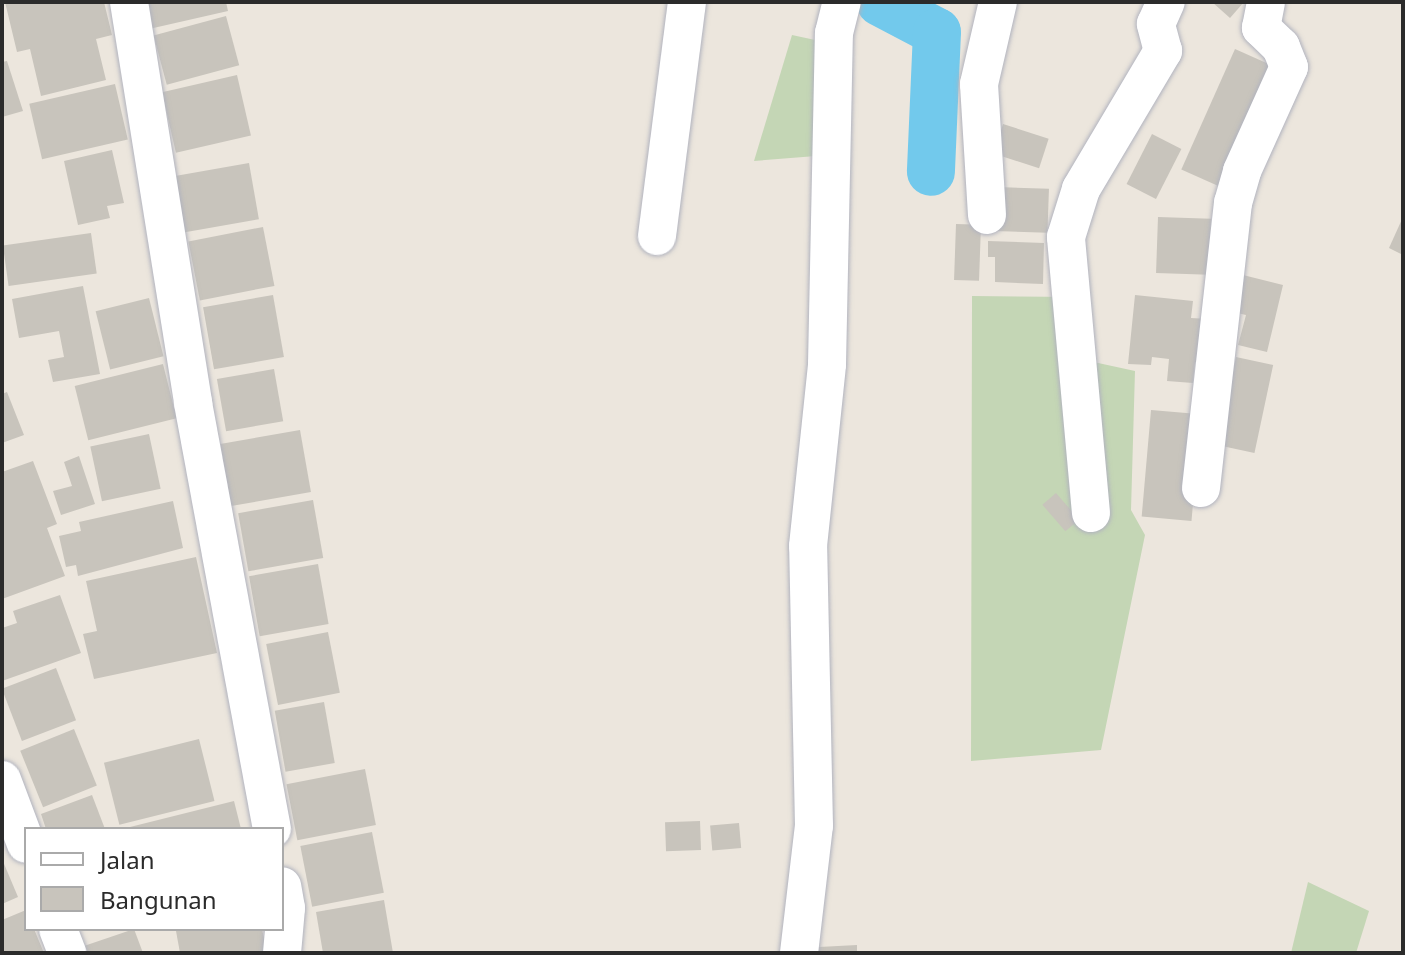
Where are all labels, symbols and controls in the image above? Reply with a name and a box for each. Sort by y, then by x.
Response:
legend [24,827,284,931]
text: Jalan [100,843,155,876]
text: Bangunan [100,883,217,916]

